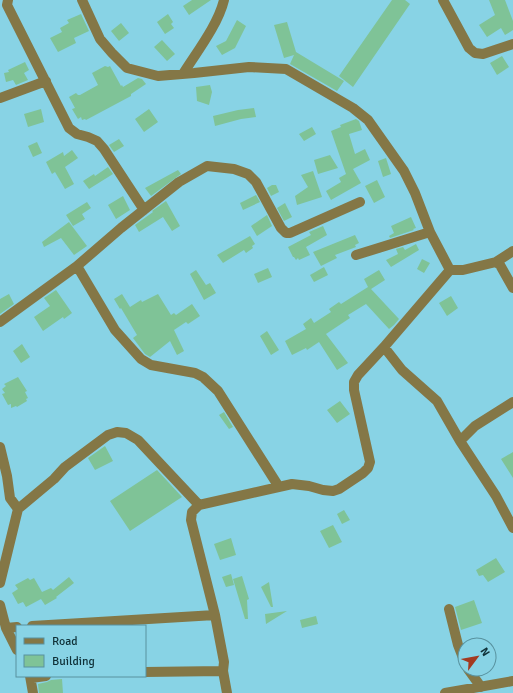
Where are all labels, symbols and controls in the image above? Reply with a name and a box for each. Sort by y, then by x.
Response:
legend [16,625,146,677]
text: Road [52,634,78,649]
north arrow [457,637,497,677]
text: N [478,645,493,659]
text: Building [52,654,95,669]

